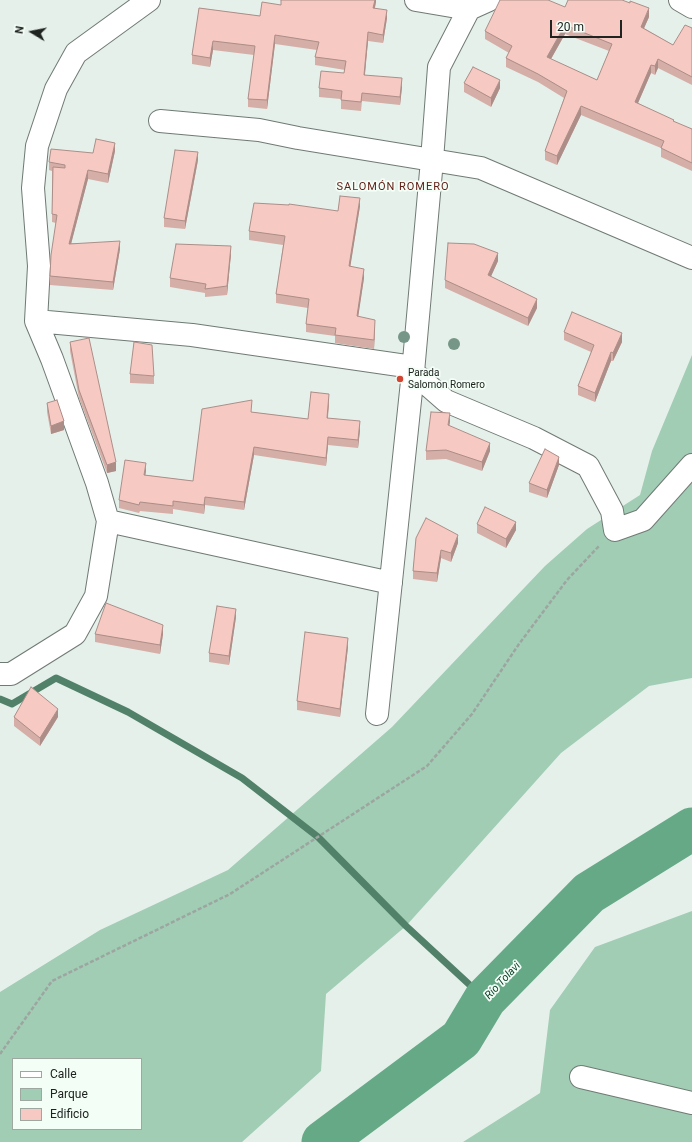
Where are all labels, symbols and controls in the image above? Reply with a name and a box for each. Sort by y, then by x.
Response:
north arrow [12,12,52,52]
scale bar [552,12,624,38]
text: 20 m [557,20,584,34]
text: N [13,25,27,35]
district label: SALOMÓN ROMERO [336,180,450,194]
place label: Parada Salomon Romero [408,367,485,390]
marker: Parada Salomon Romero [395,374,405,384]
water label: Río Tolavi [482,960,524,1002]
legend [12,1058,142,1130]
text: Calle [50,1067,77,1081]
text: Parque [50,1087,88,1101]
text: Edificio [50,1107,89,1121]

